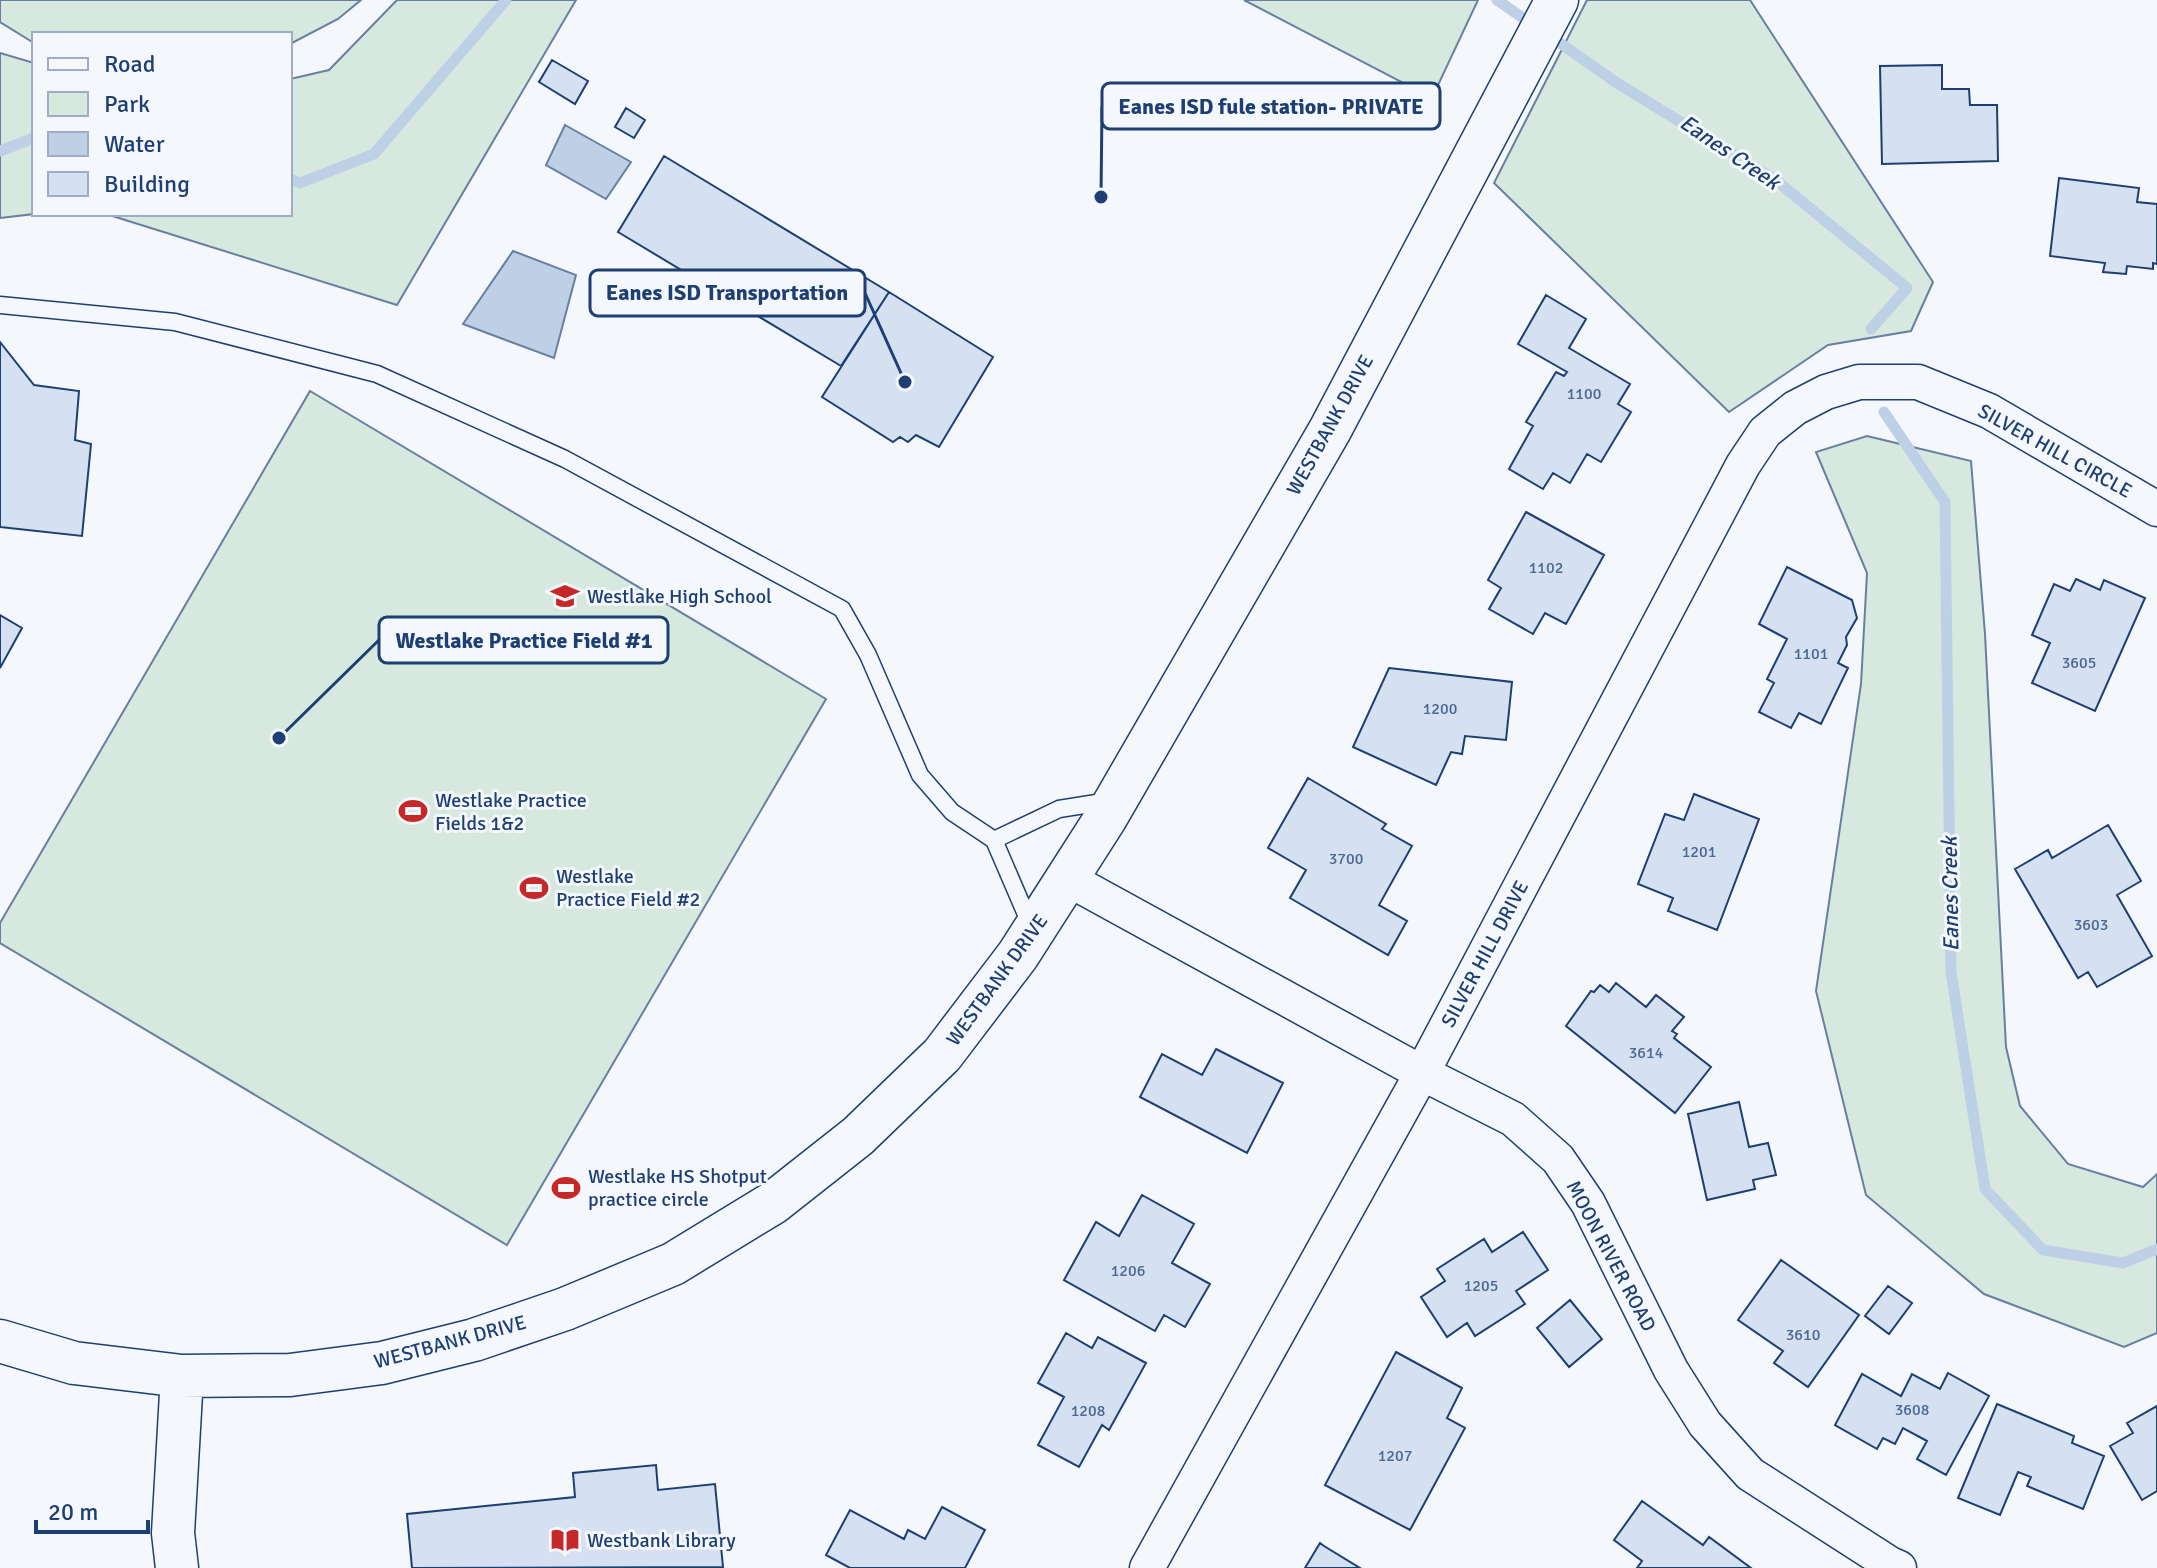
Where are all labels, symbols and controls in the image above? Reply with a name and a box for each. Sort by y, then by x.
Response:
legend [32,32,292,216]
text: Road [104,49,155,79]
callout: Eanes ISD fule station- PRIVATE [1102,83,1440,129]
text: Park [104,89,150,119]
text: Eanes ISD fule station- PRIVATE [1118,93,1424,120]
water label: Eanes Creek [1675,109,1787,196]
text: Water [104,129,165,159]
text: Building [104,169,190,199]
callout: Eanes ISD Transportation [590,270,865,316]
text: Eanes ISD Transportation [606,279,848,306]
street label: WESTBANK DRIVE [1281,350,1379,500]
house number: 1100 [1567,384,1601,404]
street label: SILVER HILL CIRCLE [1974,398,2136,504]
house number: 1102 [1529,558,1563,578]
school or university icon: Westlake High School [550,581,580,611]
place label: Westlake High School [587,584,772,609]
callout: Westlake Practice Field #1 [379,617,668,663]
text: Westlake Practice Field #1 [395,627,653,654]
house number: 1101 [1794,644,1828,664]
house number: 3605 [2062,653,2096,673]
house number: 1200 [1423,699,1457,719]
place label: Westlake Practice Fields 1&2 [435,788,587,836]
sports icon: Westlake Practice Fields 1&2 [398,796,428,826]
water label: Eanes Creek [1935,834,1965,952]
house number: 1201 [1682,842,1716,862]
house number: 3700 [1329,849,1363,869]
place label: Westlake Practice Field #2 [556,864,700,912]
sports icon: Westlake Practice Field #2 [519,873,549,903]
street label: SILVER HILL DRIVE [1436,876,1534,1032]
street label: WESTBANK DRIVE [941,909,1053,1051]
house number: 3603 [2074,915,2108,935]
house number: 3614 [1629,1043,1664,1063]
place label: Westlake HS Shotput practice circle [588,1164,767,1212]
sports icon: Westlake HS Shotput practice circle [551,1173,581,1203]
street label: MOON RIVER ROAD [1561,1176,1661,1336]
house number: 1206 [1111,1261,1145,1281]
house number: 1205 [1464,1276,1498,1296]
street label: WESTBANK DRIVE [371,1310,529,1374]
house number: 3610 [1786,1325,1820,1345]
house number: 3608 [1895,1400,1929,1420]
house number: 1208 [1071,1401,1105,1421]
house number: 1207 [1378,1446,1412,1466]
scale bar [36,1484,148,1534]
text: 20 m [48,1497,98,1527]
library icon: Westbank Library [550,1525,580,1555]
place label: Westbank Library [587,1528,736,1553]

